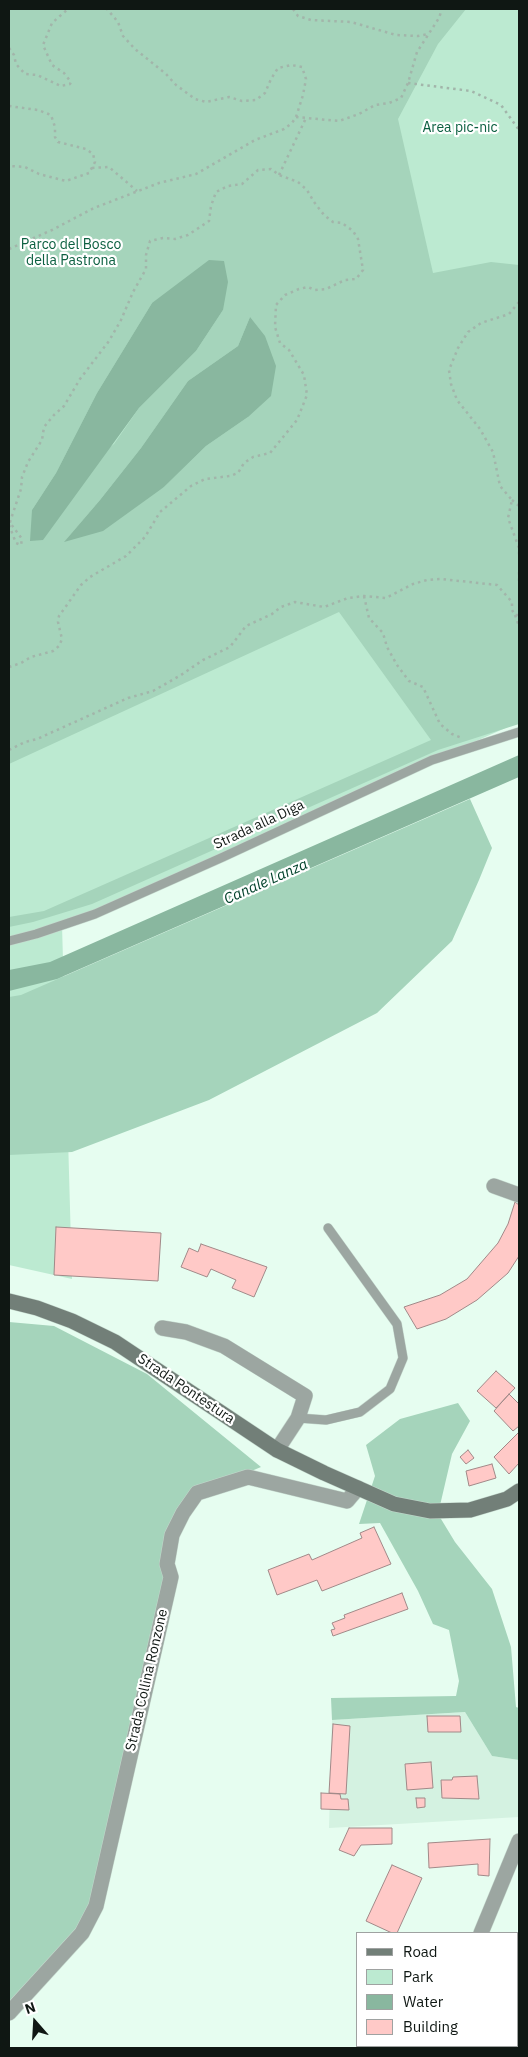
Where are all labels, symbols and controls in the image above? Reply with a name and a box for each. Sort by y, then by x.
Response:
park label: Area pic-nic [422,120,498,136]
park label: Parco del Bosco della Pastrona [21,237,121,270]
street label: Strada alla Diga [211,797,307,853]
water label: Canale Lanza [221,856,311,908]
street label: Strada Pontestura [134,1350,238,1428]
street label: Strada Collina Ronzone [122,1607,172,1753]
legend [356,1932,518,2047]
text: Road [403,1942,438,1961]
text: Park [403,1967,433,1986]
text: Water [403,1992,443,2011]
north arrow [10,1997,60,2047]
text: N [22,1998,38,2018]
text: Building [403,2017,458,2036]

